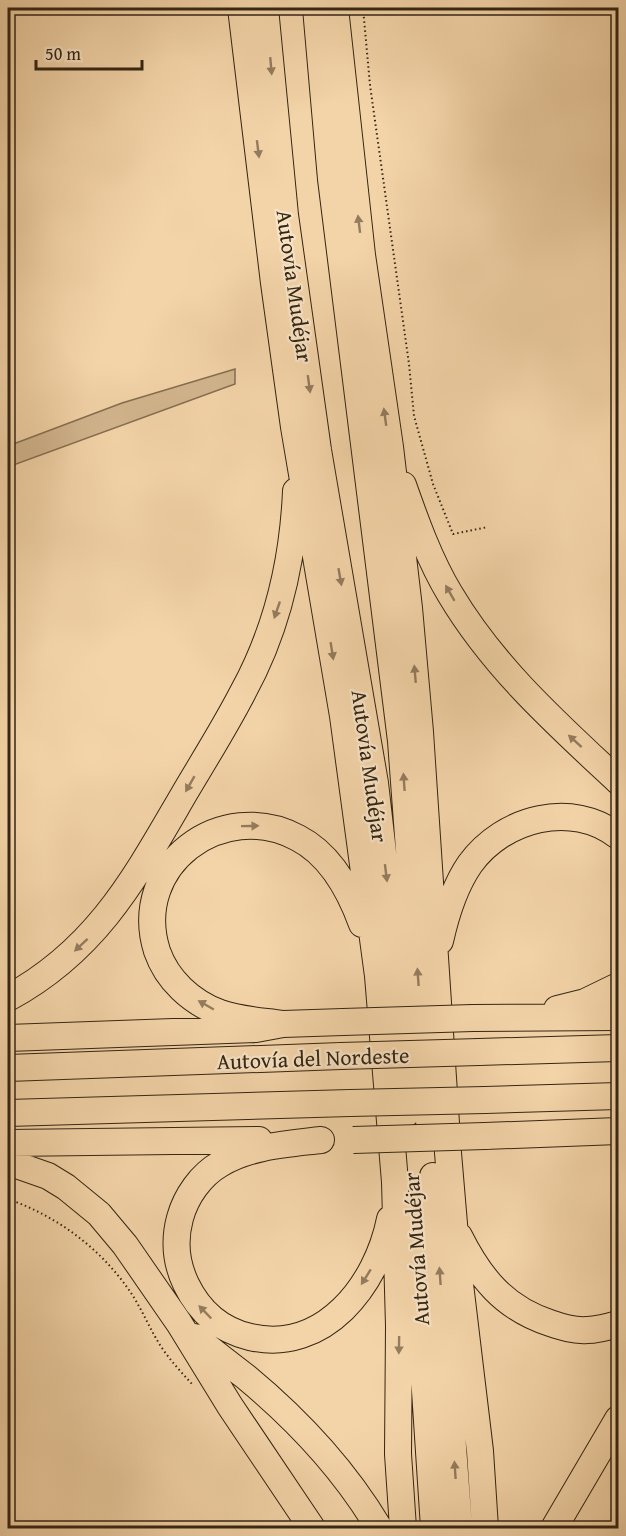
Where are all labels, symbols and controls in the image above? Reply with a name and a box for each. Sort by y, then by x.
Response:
scale bar [36,33,142,71]
text: 50 m [45,40,81,67]
one-way arrow [266,56,276,75]
one-way arrow [254,140,263,159]
street label: Autovía Mudéjar [268,208,322,364]
one-way arrow [354,215,364,234]
one-way arrow [305,375,314,394]
one-way arrow [381,408,390,427]
one-way arrow [336,567,345,586]
one-way arrow [445,584,455,601]
one-way arrow [271,601,281,619]
one-way arrow [328,641,337,660]
one-way arrow [410,664,420,683]
street label: Autovía Mudéjar [343,688,397,844]
one-way arrow [568,734,583,748]
one-way arrow [399,773,408,792]
one-way arrow [185,776,195,793]
one-way arrow [240,822,259,831]
one-way arrow [381,864,391,883]
one-way arrow [74,937,88,951]
one-way arrow [413,967,423,986]
one-way arrow [197,1000,214,1010]
street label: Autovía del Nordeste [216,1039,410,1077]
street label: Autovía Mudéjar [395,1171,437,1327]
one-way arrow [435,1266,445,1285]
one-way arrow [361,1269,372,1285]
one-way arrow [198,1304,212,1319]
one-way arrow [394,1336,404,1355]
one-way arrow [450,1461,460,1480]

